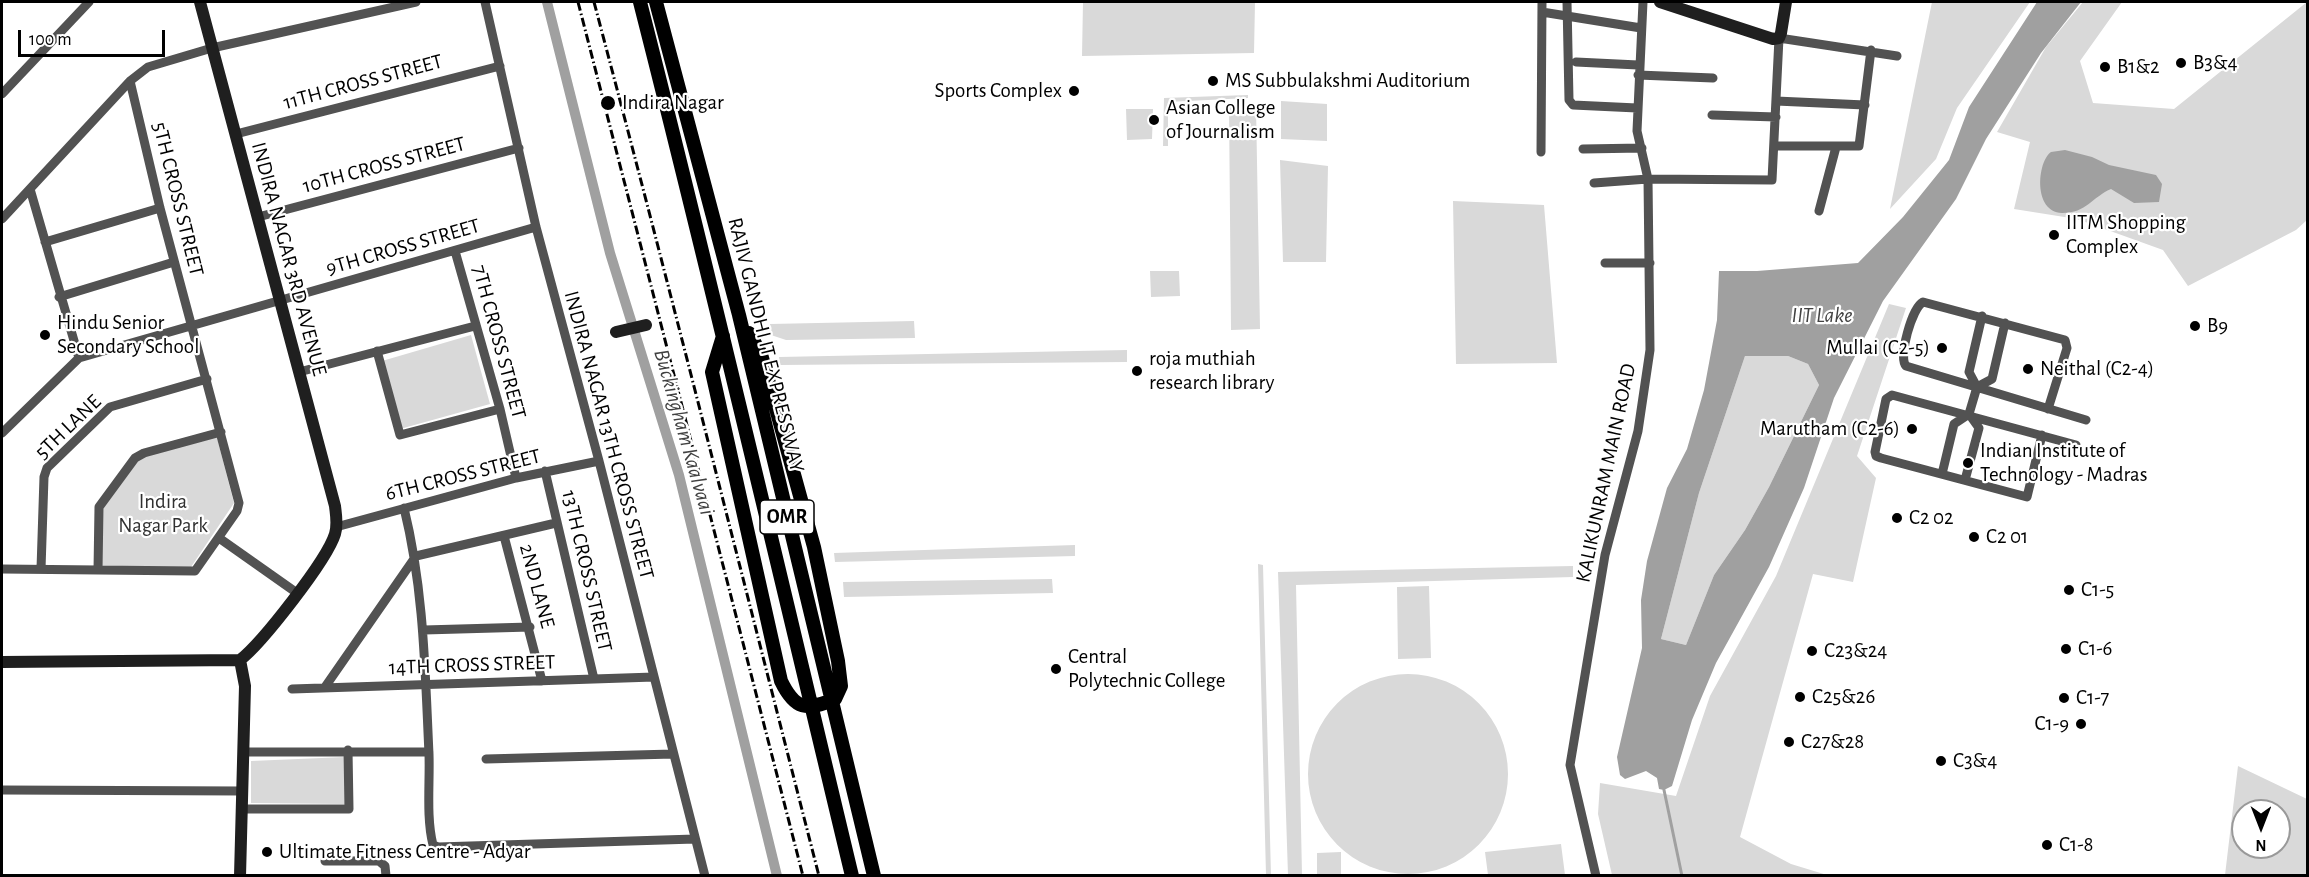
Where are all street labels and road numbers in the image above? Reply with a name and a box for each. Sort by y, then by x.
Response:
street label: 11TH CROSS STREET [281,49,445,115]
street label: 5TH CROSS STREET [147,119,209,279]
street label: 10TH CROSS STREET [300,131,468,199]
street label: INDIRA NAGAR 3RD AVENUE [246,139,332,379]
street label: 9TH CROSS STREET [323,213,483,281]
street label: RAJIV GANDHI IT EXPRESSWAY [722,215,810,475]
street label: 7TH CROSS STREET [466,262,532,422]
street label: INDIRA NAGAR 13TH CROSS STREET [558,288,660,582]
street label: KALIKUNRAM MAIN ROAD [1570,361,1642,585]
street label: 5TH LANE [30,389,106,465]
street label: 6TH CROSS STREET [383,444,543,506]
street label: 13TH CROSS STREET [556,488,618,654]
road number: OMR [760,500,814,534]
street label: 2ND LANE [514,541,560,631]
street label: 14TH CROSS STREET [388,650,556,680]

